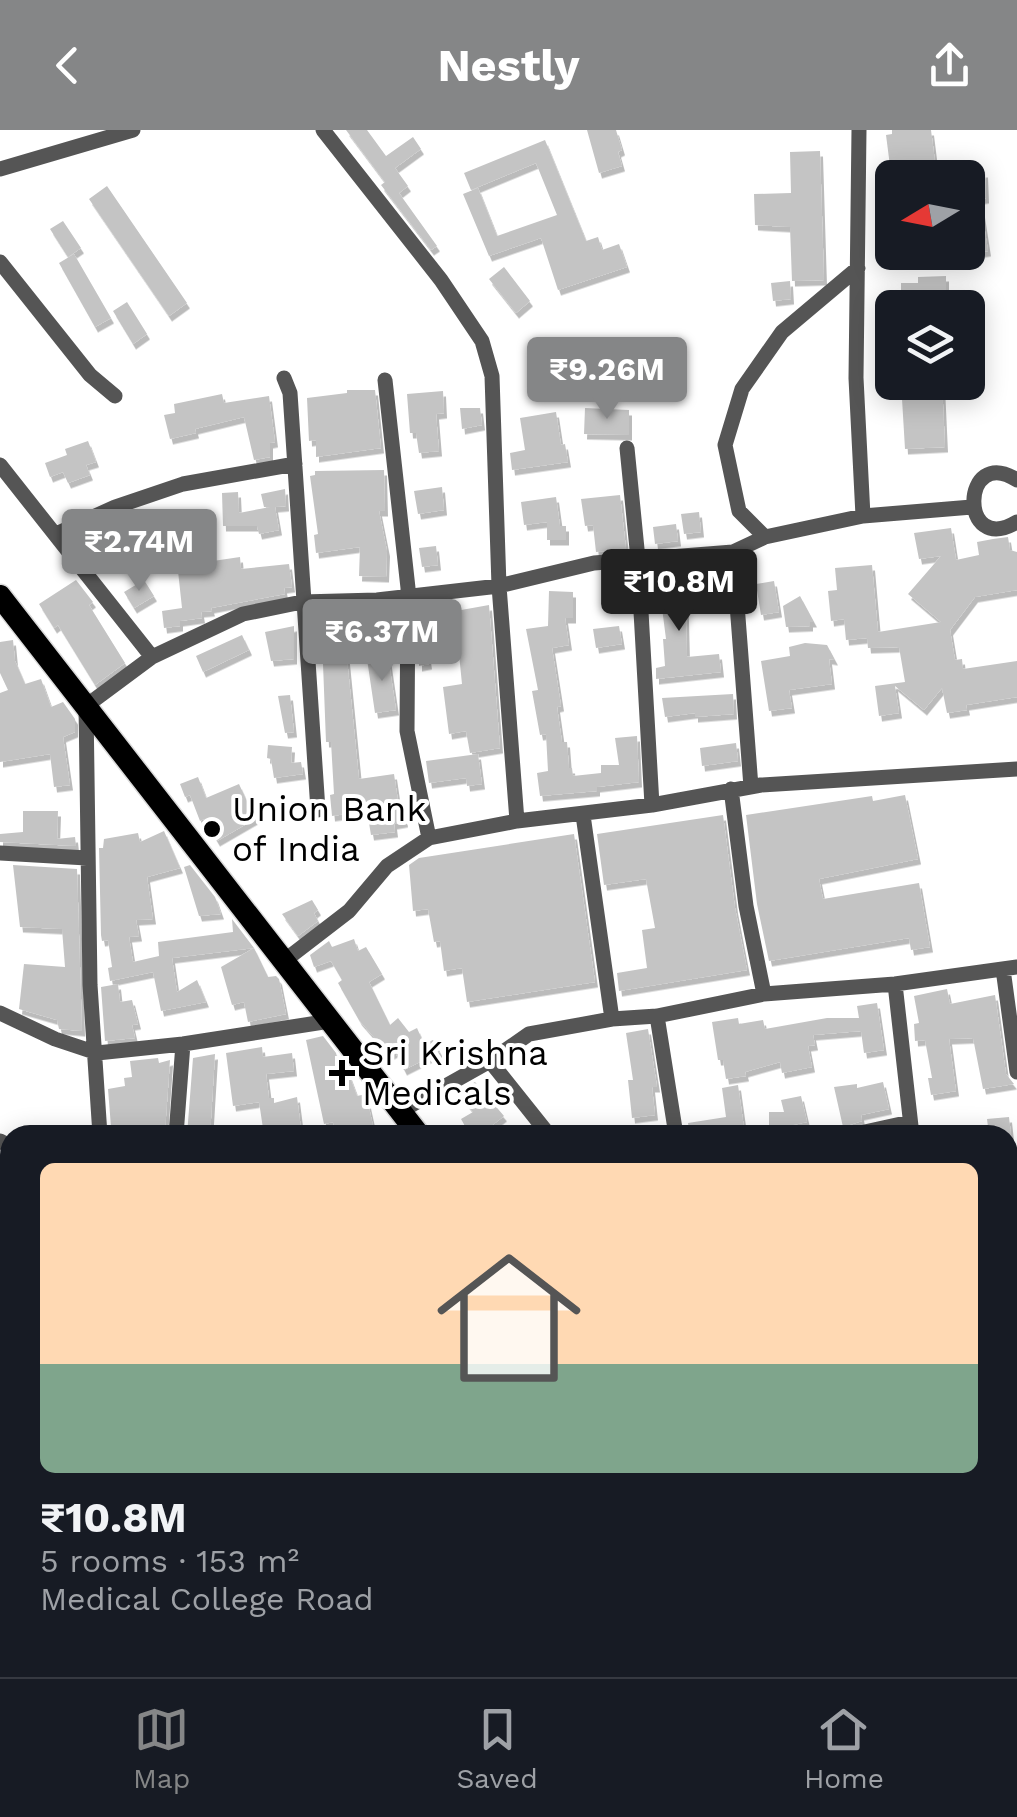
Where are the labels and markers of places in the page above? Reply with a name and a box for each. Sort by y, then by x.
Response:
pin: ₹9.26M [526,337,688,422]
pin: ₹2.74M [58,509,220,594]
pin: ₹10.8M [598,549,760,634]
pin: ₹6.37M [301,599,463,684]
place label: Union Bank of India [232,788,427,870]
marker: Union Bank of India [201,818,223,840]
place label: Sri Krishna Medicals [362,1032,548,1114]
marker: Sri Krishna Medicals [331,1062,353,1084]

